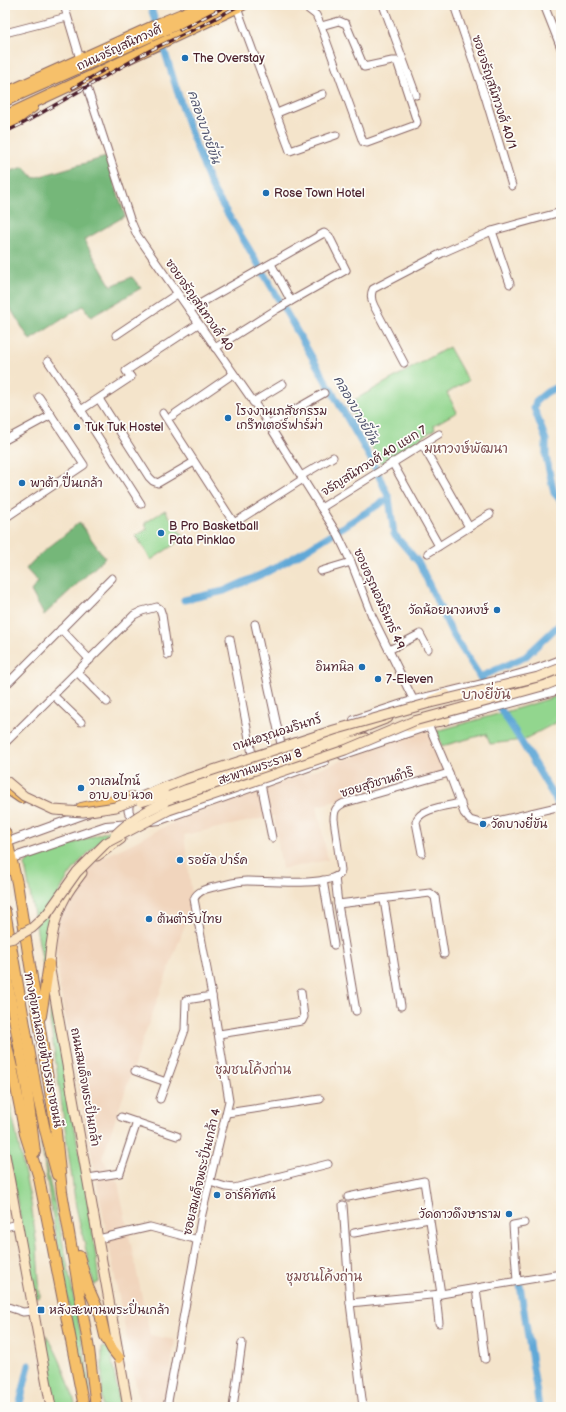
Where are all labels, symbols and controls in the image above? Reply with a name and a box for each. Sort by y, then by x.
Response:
street label: ถนนจรัญสนิทวงศ์ [74,21,165,74]
street label: ซอยจรัญสนิทวงศ์ 40/1 [469,33,520,151]
place label: The Overstay [193,51,265,66]
marker: The Overstay [180,53,190,63]
water label: คลองบางยี่ขัน [184,87,229,167]
place label: Rose Town Hotel [274,186,365,201]
marker: Rose Town Hotel [261,188,271,198]
street label: ซอยจรัญสนิทวงศ์ 40 [162,256,237,354]
water label: คลองบางยี่ขัน [330,370,387,448]
place label: โรงงานเภสัชกรรม เกร๊ทเตอร์ฟาร์ม่า [236,403,327,433]
marker: โรงงานเภสัชกรรม เกร๊ทเตอร์ฟาร์ม่า [223,413,233,423]
place label: Tuk Tuk Hostel [85,420,164,435]
marker: Tuk Tuk Hostel [72,422,82,432]
street label: จรัญสนิทวงศ์ 40 แยก 7 [318,422,430,500]
district label: มหาวงษ์พัฒนา [424,439,508,457]
place label: พาต้า ปื่นเกล้า [30,472,103,491]
marker: พาต้า ปื่นเกล้า [17,478,27,488]
place label: B Pro Basketball Pata Pinklao [169,519,259,548]
marker: B Pro Basketball Pata Pinklao [156,528,166,538]
street label: ซอยอรุณอมรินทร์ 49 [349,546,409,652]
place label: วัดน้อยนางหงษ์ [409,602,490,618]
marker: วัดน้อยนางหงษ์ [492,605,502,615]
place label: อินทนิล [316,660,354,675]
marker: อินทนิล [357,662,367,672]
place label: 7-Eleven [386,672,434,687]
marker: 7-Eleven [373,674,383,684]
district label: บางยี่ขัน [461,681,511,703]
street label: ถนนอรุณอมรินทร์ [230,710,324,755]
street label: สะพานพระราม 8 [216,746,304,788]
street label: ซอยสุวิชานดำริ [339,765,416,802]
place label: วาเลนไทน์ อาบ อบ นวด [89,773,153,803]
marker: วาเลนไทน์ อาบ อบ นวด [76,783,86,793]
place label: วัดบางยี่ขัน [491,813,547,832]
marker: วัดบางยี่ขัน [478,819,488,829]
place label: รอยัล ปาร์ค [188,852,248,868]
marker: รอยัล ปาร์ค [175,855,185,865]
place label: ต้นตำรับไทย [157,911,222,927]
marker: ต้นตำรับไทย [144,914,154,924]
street label: ทางคู่ขนานลอยฟ้าบรมราชชนนี [20,971,66,1129]
street label: ถนนสมเด็จพระปิ่นเกล้า [67,1026,106,1148]
district label: ชุมชนโค้งถ่าน [215,1060,291,1079]
street label: ซอยสมเด็จพระปิ่นเกล้า 4 [177,1106,224,1237]
place label: อาร์คิทัศน์ [225,1187,276,1203]
marker: อาร์คิทัศน์ [212,1190,222,1200]
place label: วัดดาวดึงษาราม [419,1207,501,1222]
marker: วัดดาวดึงษาราม [504,1209,514,1219]
district label: ชุมชนโค้งถ่าน [286,1267,362,1286]
place label: หลังสะพานพระปิ่นเกล้า [49,1299,169,1318]
marker: หลังสะพานพระปิ่นเกล้า [36,1305,46,1315]

